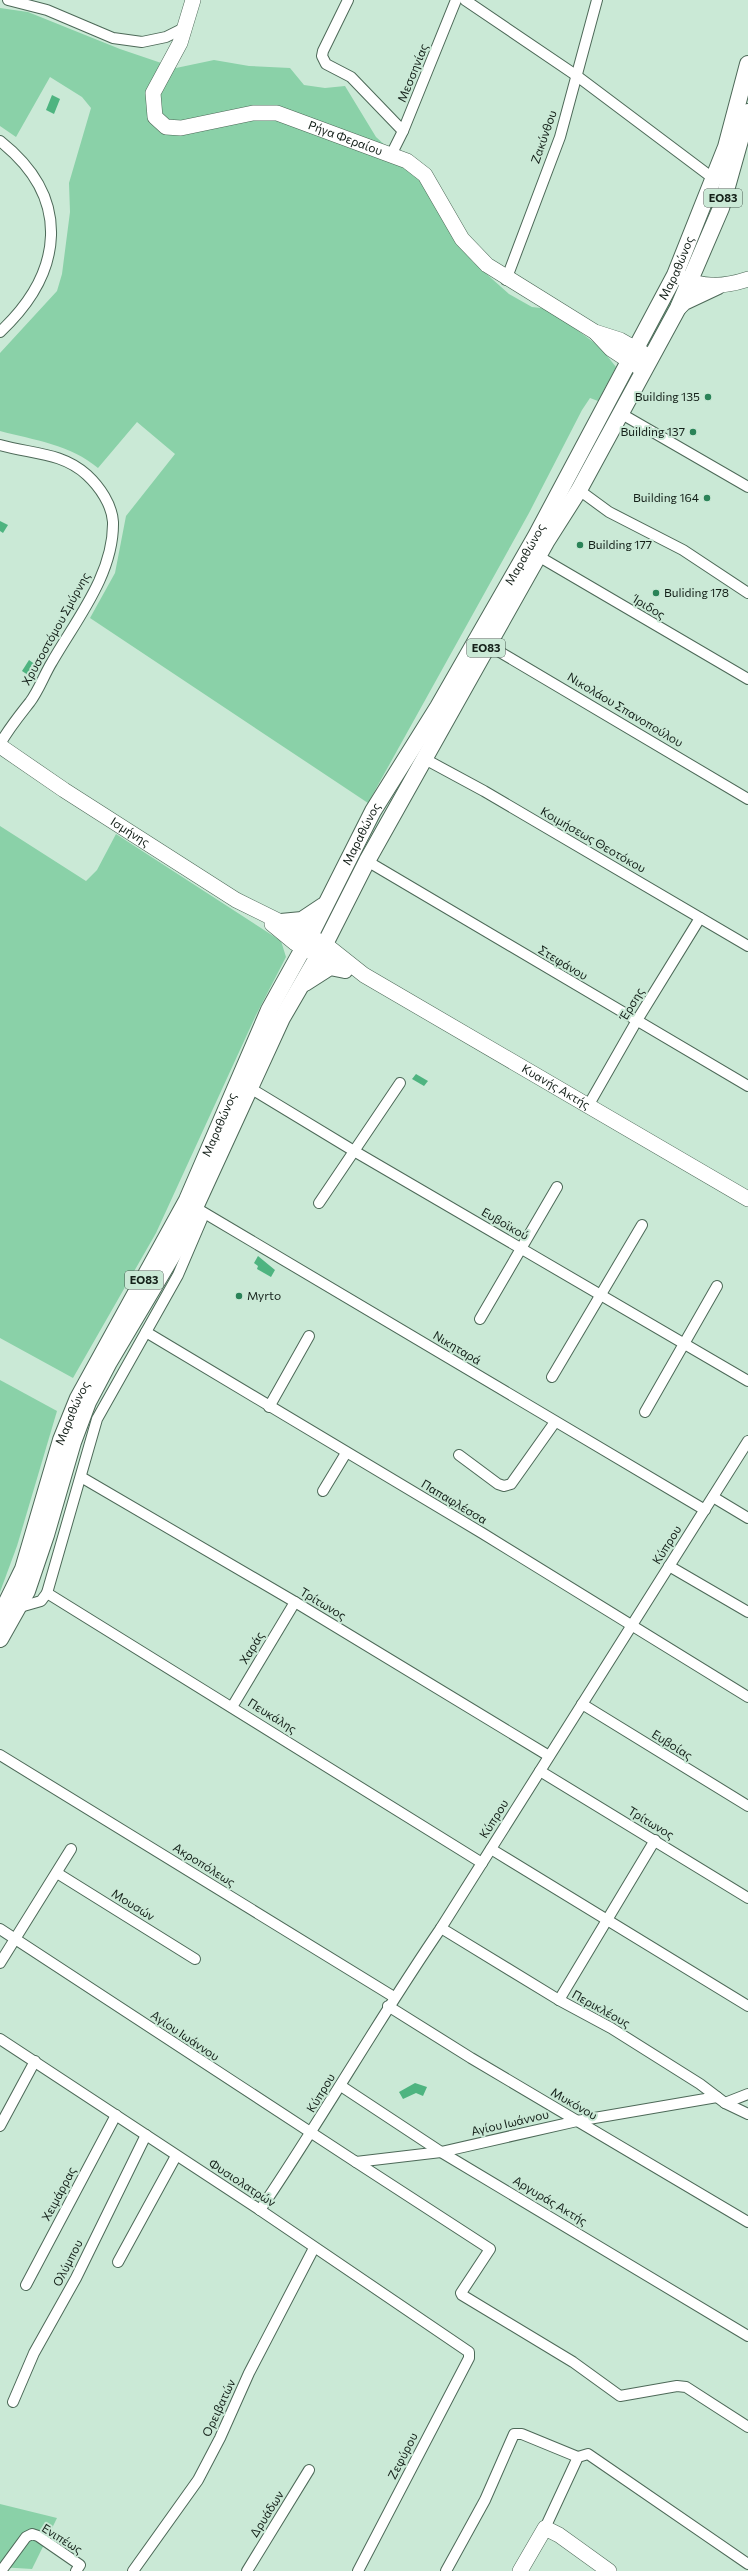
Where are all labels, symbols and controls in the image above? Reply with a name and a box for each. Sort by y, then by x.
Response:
street label: Μεσσηνίας [394,41,430,104]
street label: Ζακύνθου [527,108,559,165]
street label: Ρήγα Φεραίου [306,117,385,157]
road number: ΕΟ83 [704,189,742,207]
street label: Μαραθώνος [655,234,696,302]
place label: Building 135 [635,389,700,403]
marker: Building 135 [703,392,713,402]
place label: Building 137 [620,424,685,438]
marker: Building 137 [688,427,698,437]
place label: Building 164 [633,490,699,504]
marker: Building 164 [702,493,712,503]
street label: Μαραθώνος [501,521,547,587]
place label: Building 177 [588,537,652,551]
marker: Building 177 [575,540,585,550]
street label: Χρυσοστόμου Σμύρνης [18,569,92,688]
place label: Buliding 178 [664,585,729,599]
marker: Buliding 178 [651,588,661,598]
street label: Ίριδος [630,591,668,621]
road number: ΕΟ83 [467,639,505,657]
street label: Νικολάου Σπανοπούλου [565,669,686,749]
street label: Μαραθώνος [339,799,383,867]
street label: Κοιμήσεως Θεοτόκου [538,803,649,875]
street label: Ισμήνης [108,814,153,849]
street label: Στεφάνου [536,942,591,982]
street label: Έρσης [616,985,646,1023]
street label: Κυανής Ακτής [520,1061,593,1111]
street label: Μαραθώνος [199,1090,239,1159]
street label: Ευβοϊκού [479,1204,532,1242]
road number: ΕΟ83 [125,1271,163,1289]
place label: Myrto [247,1288,281,1302]
marker: Myrto [234,1291,244,1301]
street label: Νικηταρά [431,1327,484,1367]
street label: Μαραθώνος [52,1378,92,1447]
street label: Παπαφλέσσα [419,1476,490,1526]
street label: Κύπρου [649,1522,684,1566]
street label: Τρίτωνος [298,1584,349,1622]
street label: Χαράς [236,1629,266,1666]
street label: Πευκάλης [246,1695,299,1736]
street label: Ευβοίας [650,1726,695,1762]
street label: Κύπρου [476,1796,511,1840]
street label: Τρίτωνος [626,1803,677,1841]
street label: Ακροπόλεως [171,1840,238,1889]
street label: Μουσών [109,1885,158,1923]
street label: Περικλέους [570,1986,633,2030]
street label: Αγίου Ιωάννου [149,2007,223,2063]
street label: Κύπρου [303,2070,337,2114]
street label: Μυκόνου [549,2084,600,2122]
street label: Αγίου Ιωάννου [470,2106,550,2138]
street label: Φυσιολατρών [207,2155,279,2209]
street label: Χειμάρρας [38,2164,78,2223]
street label: Αργυράς Ακτής [511,2173,590,2228]
street label: Ολύμπου [49,2237,85,2288]
street label: Ορειβατών [199,2377,238,2439]
street label: Ζεφύρου [384,2430,420,2481]
street label: Δρυάδων [246,2488,286,2539]
street label: Ενιπέως [40,2520,85,2556]

